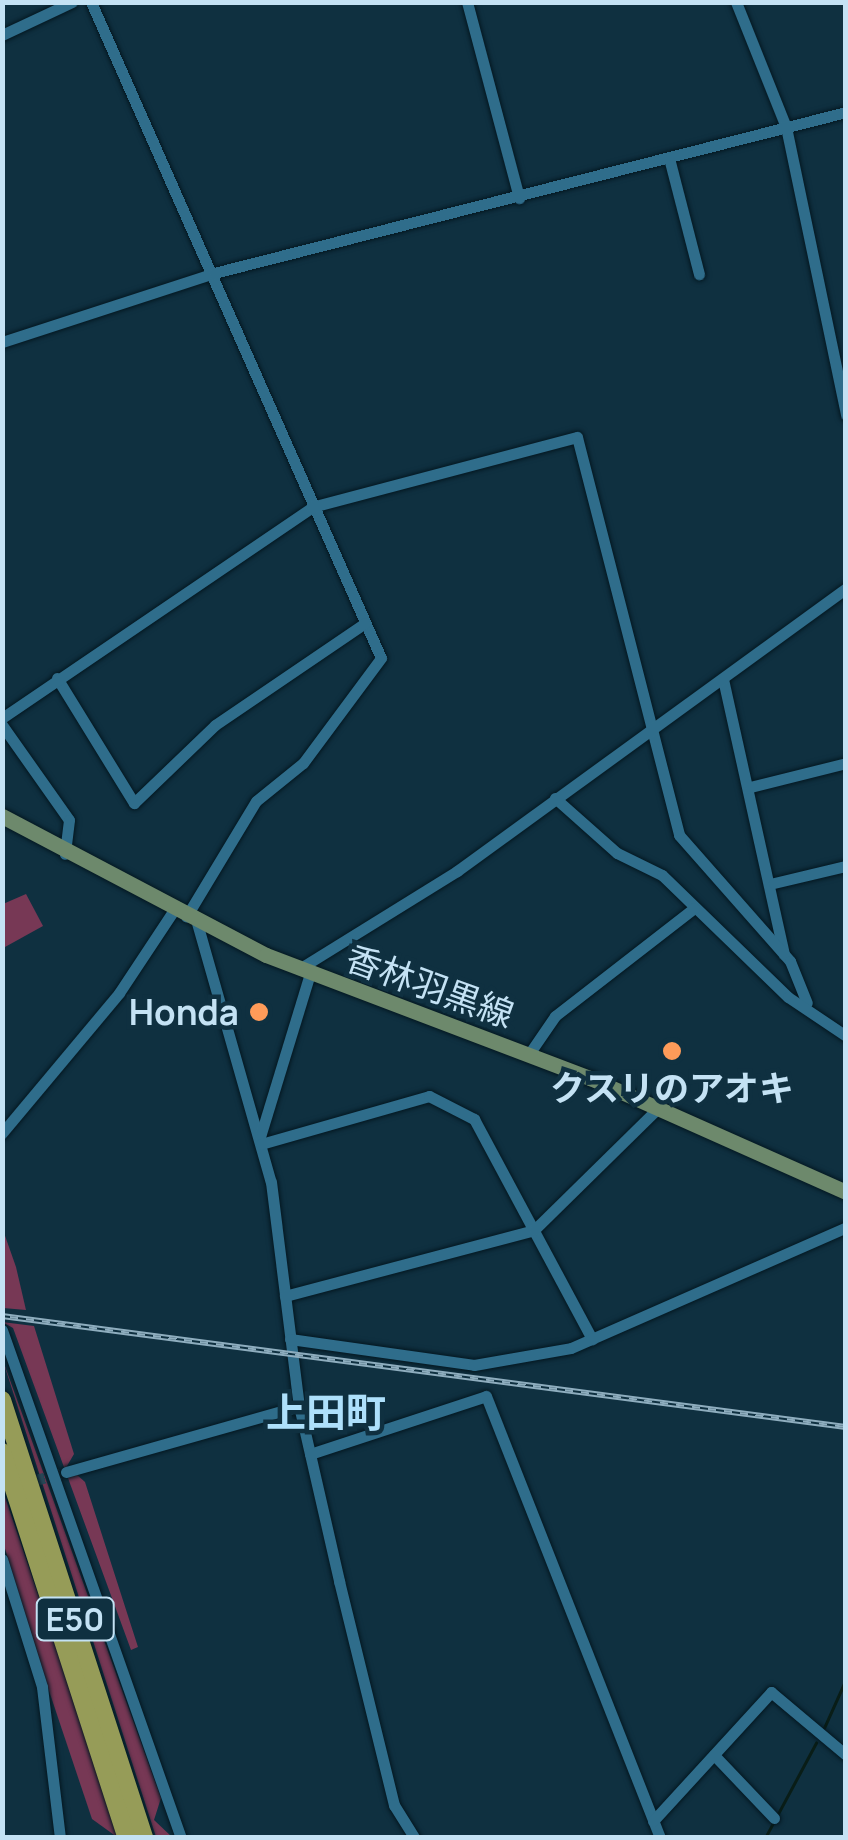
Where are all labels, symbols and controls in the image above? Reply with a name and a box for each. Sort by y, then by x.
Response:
street label: 香林羽黒線 [341,936,519,1036]
place label: Honda [129,991,239,1033]
marker: Honda [248,1001,270,1023]
marker: クスリのアオキ [661,1040,683,1062]
place label: クスリのアオキ [550,1067,794,1109]
district label: 上田町 [266,1388,386,1436]
road number: E50 [35,1592,115,1646]

